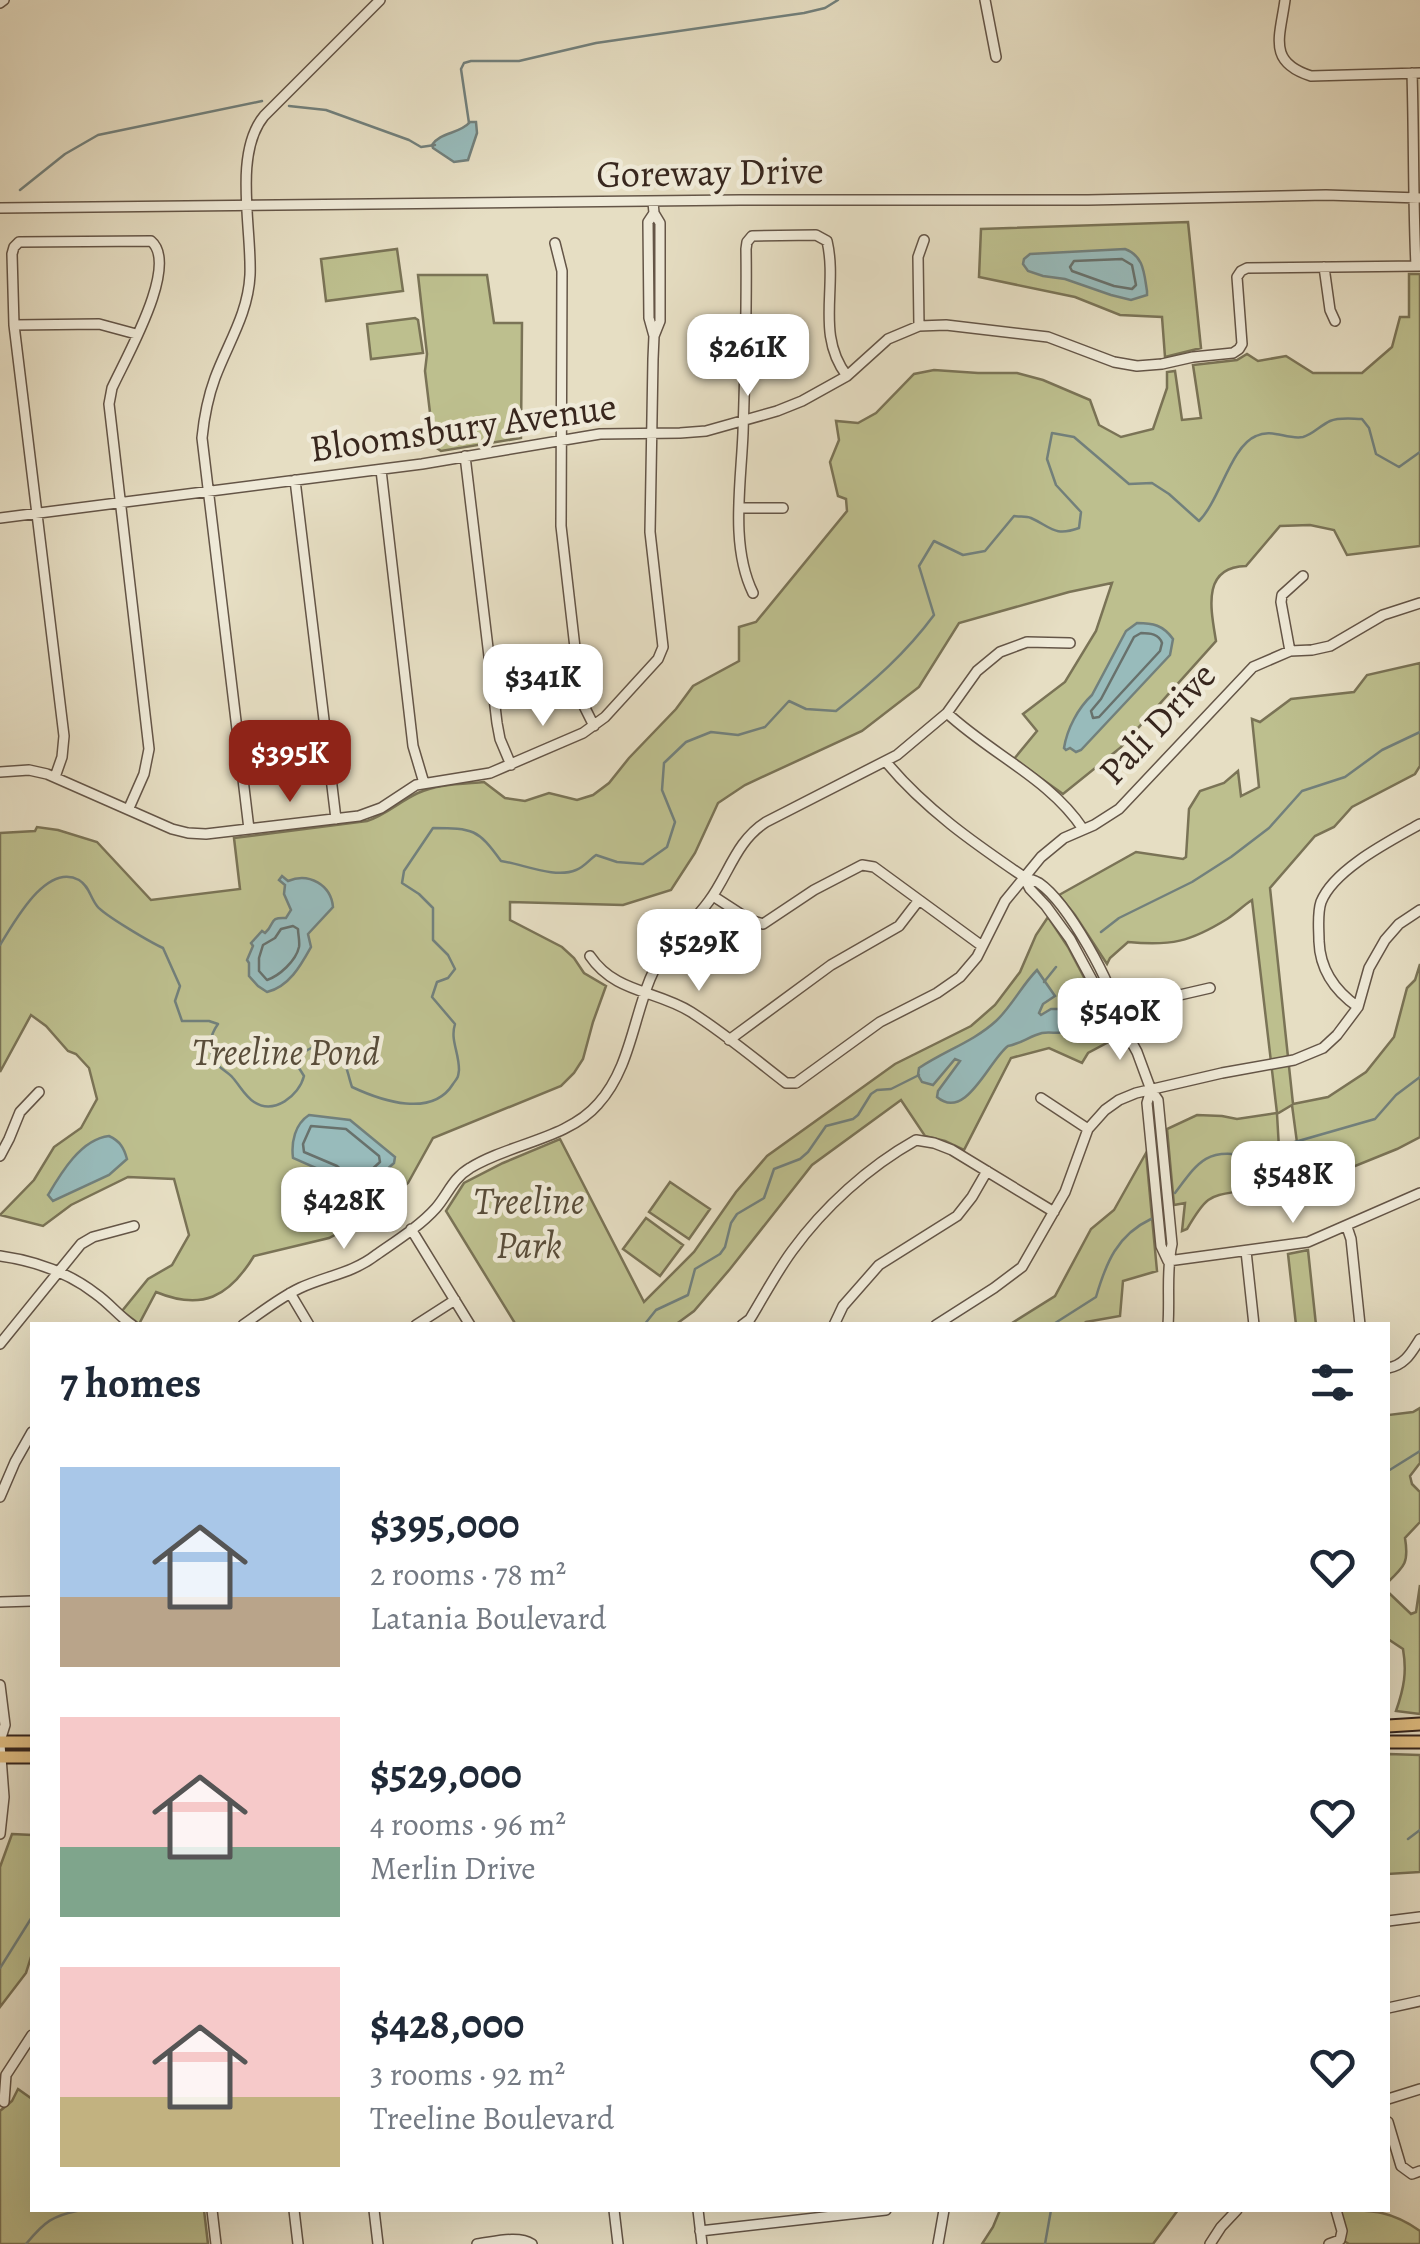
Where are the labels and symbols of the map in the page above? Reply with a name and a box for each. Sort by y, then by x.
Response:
street label: Goreway Drive [596,144,824,200]
pin: $261K [678,314,818,399]
street label: Bloomsbury Avenue [306,380,620,474]
pin: $341K [473,644,613,729]
street label: Pali Drive [1087,650,1227,796]
pin: $395K [220,720,360,805]
pin: $529K [629,909,769,994]
pin: $540K [1050,978,1190,1063]
park label: Treeline Pond [192,1026,380,1078]
pin: $548K [1223,1141,1363,1226]
pin: $428K [274,1167,414,1252]
park label: Treeline Park [474,1175,584,1271]

